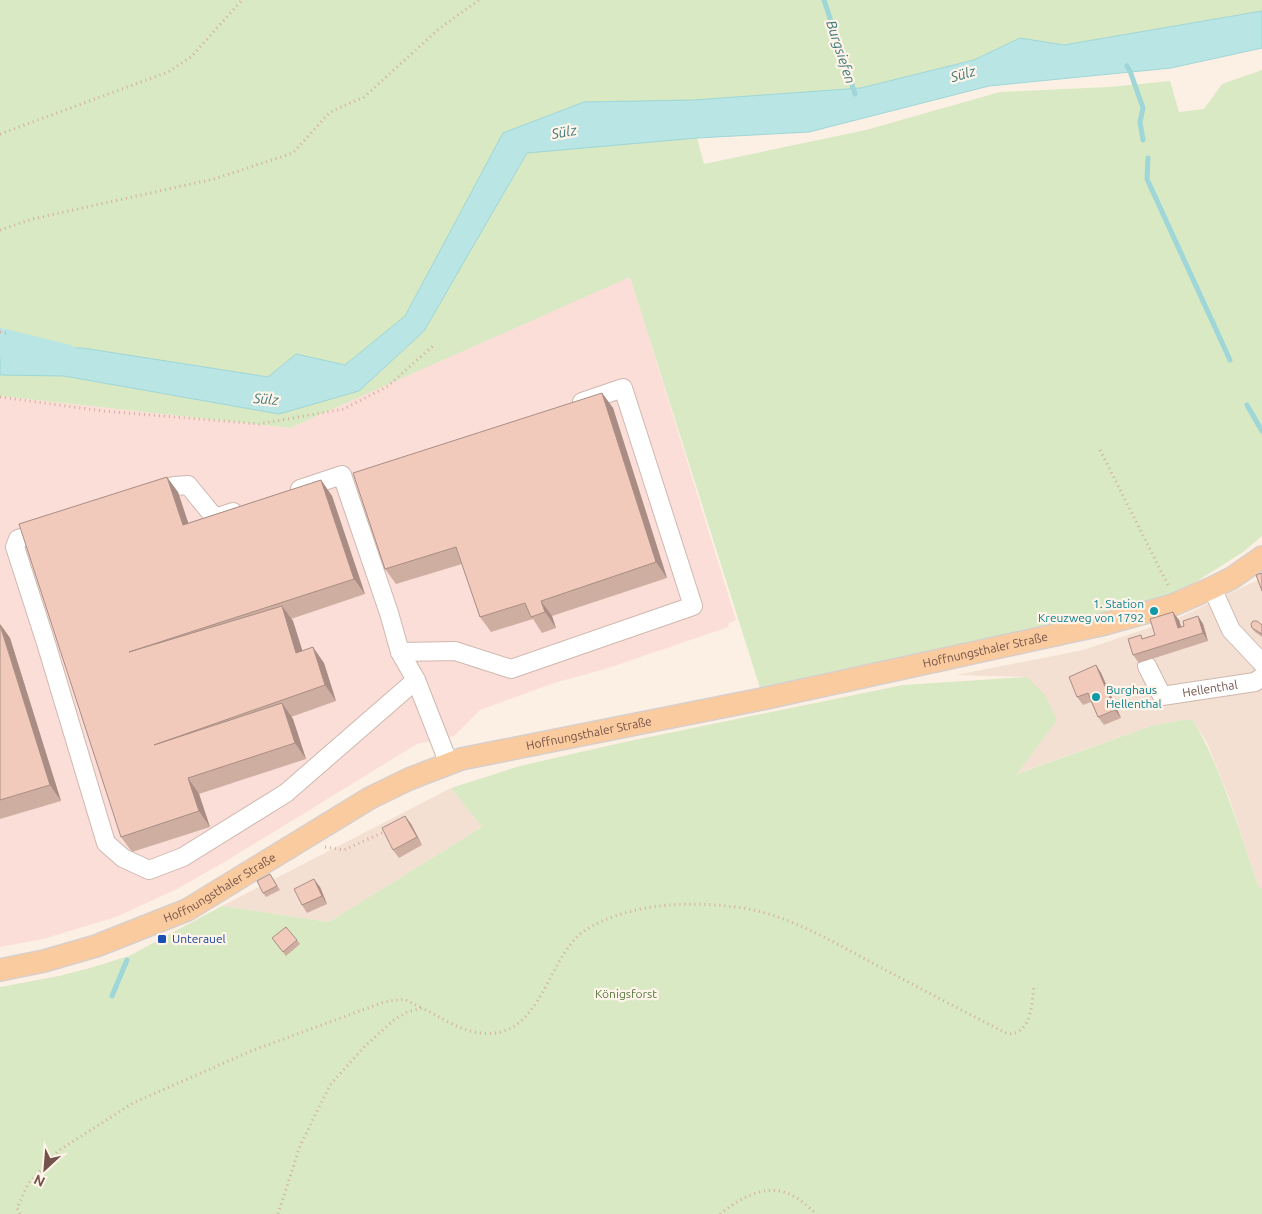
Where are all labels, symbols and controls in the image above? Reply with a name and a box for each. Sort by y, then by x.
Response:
water label: Burgsiefen [823,18,859,86]
water label: Sülz [948,63,978,85]
water label: Sülz [549,122,578,142]
water label: Sülz [252,390,280,408]
place label: 1. Station Kreuzweg von 1792 [1038,597,1144,624]
marker: 1. Station Kreuzweg von 1792 [1148,605,1160,617]
street label: Hoffnungsthaler Straße [921,630,1049,670]
street label: Hellenthal [1181,678,1238,699]
place label: Burghaus Hellenthal [1106,683,1162,710]
marker: Burghaus Hellenthal [1090,691,1102,703]
street label: Hoffnungsthaler Straße [525,714,653,752]
street label: Hoffnungsthaler Straße [161,850,278,925]
place label: Unterauel [172,932,226,945]
marker: Unterauel [156,933,168,945]
park label: Königsforst [595,987,657,1000]
north arrow [20,1144,70,1194]
text: N [31,1171,48,1190]

